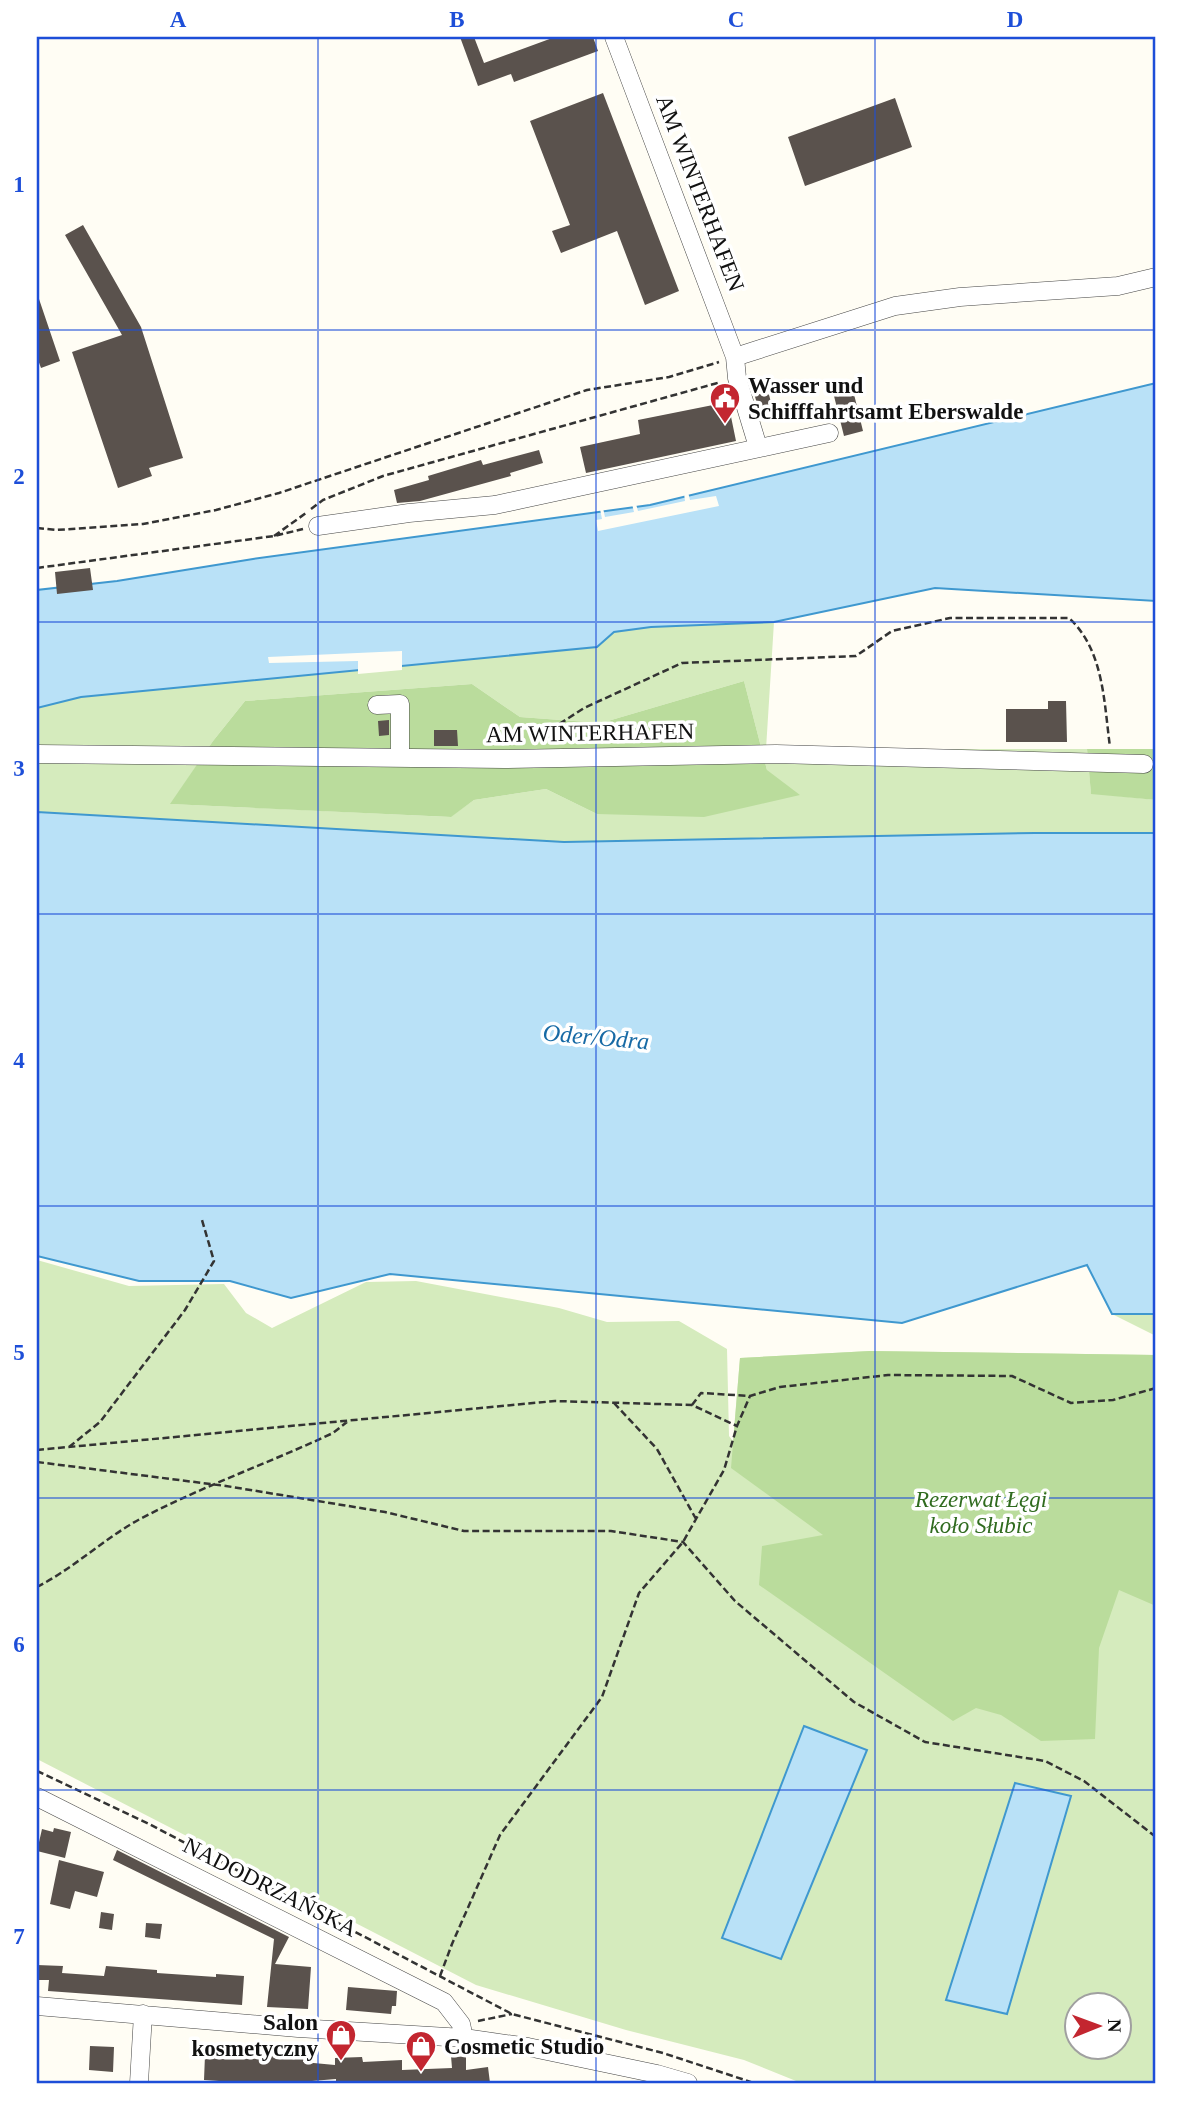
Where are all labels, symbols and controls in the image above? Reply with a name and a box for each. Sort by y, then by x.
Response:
text: A [170,7,187,32]
text: B [449,7,465,32]
text: C [728,7,744,32]
text: D [1007,7,1023,32]
street label: AM WINTERHAFEN [651,91,749,295]
text: 1 [13,172,25,197]
place label: Wasser und Schifffahrtsamt Eberswalde [748,373,1023,424]
public building icon: Wasser und Schifffahrtsamt Eberswalde [708,381,742,425]
text: 2 [13,464,25,489]
street label: AM WINTERHAFEN [486,719,695,747]
text: 3 [13,756,25,781]
water label: Oder/Odra [542,1019,650,1055]
text: 4 [13,1048,25,1073]
text: 5 [13,1340,25,1365]
park label: Rezerwat Łęgi koło Słubic [914,1487,1047,1538]
text: 6 [13,1632,25,1657]
street label: NADODRZAŃSKA [179,1832,361,1942]
text: 7 [13,1924,25,1949]
north arrow [1064,1990,1134,2060]
place label: Salon kosmetyczny [192,2010,318,2061]
shop icon: Salon kosmetyczny [324,2018,358,2062]
text: N [1104,2019,1125,2033]
shop icon: Cosmetic Studio [404,2029,438,2073]
place label: Cosmetic Studio [444,2034,604,2059]

